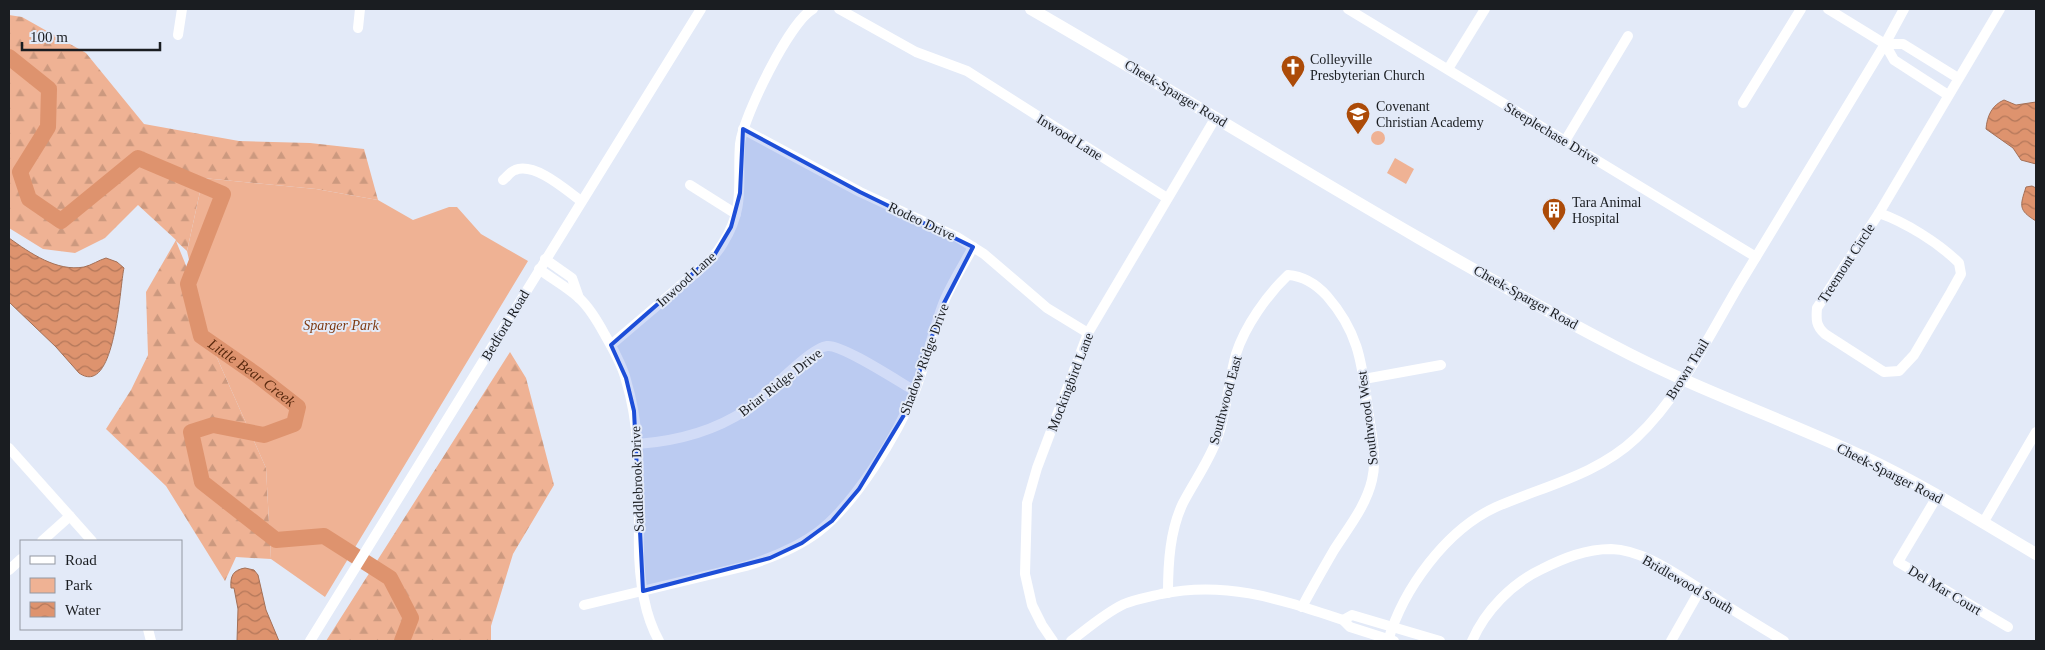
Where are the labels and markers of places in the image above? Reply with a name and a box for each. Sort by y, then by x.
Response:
place label: Colleyville Presbyterian Church [1310,52,1425,83]
church icon: Colleyville Presbyterian Church [1280,54,1306,88]
place label: Covenant Christian Academy [1376,99,1484,130]
school or university icon: Covenant Christian Academy [1345,101,1371,135]
place label: Tara Animal Hospital [1572,195,1641,226]
building icon: Tara Animal Hospital [1541,197,1567,231]

